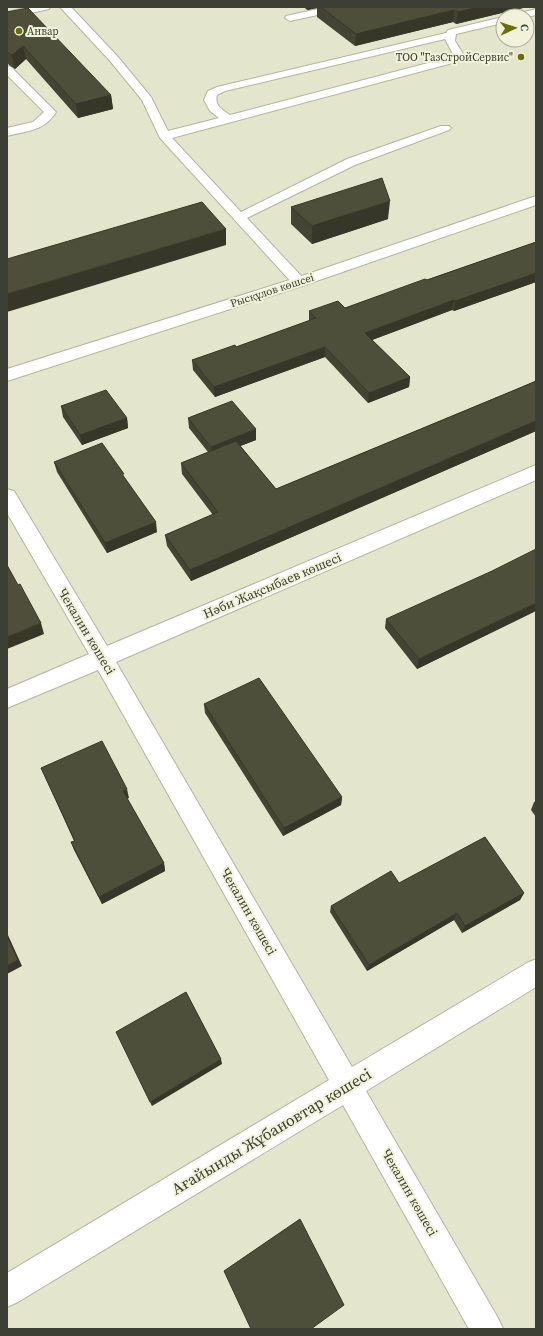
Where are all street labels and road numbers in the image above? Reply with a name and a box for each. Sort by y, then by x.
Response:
street label: Рысқұлов көшсеі [228,270,316,311]
street label: Нәби Жақсыбаев көшесі [200,549,344,622]
street label: Чекалин көшесі [54,585,119,678]
street label: Чекалин көшесі [217,864,281,958]
street label: Ағайынды Жұбановтар көшесі [167,1062,375,1200]
street label: Чекалин көшесі [378,1145,442,1239]

